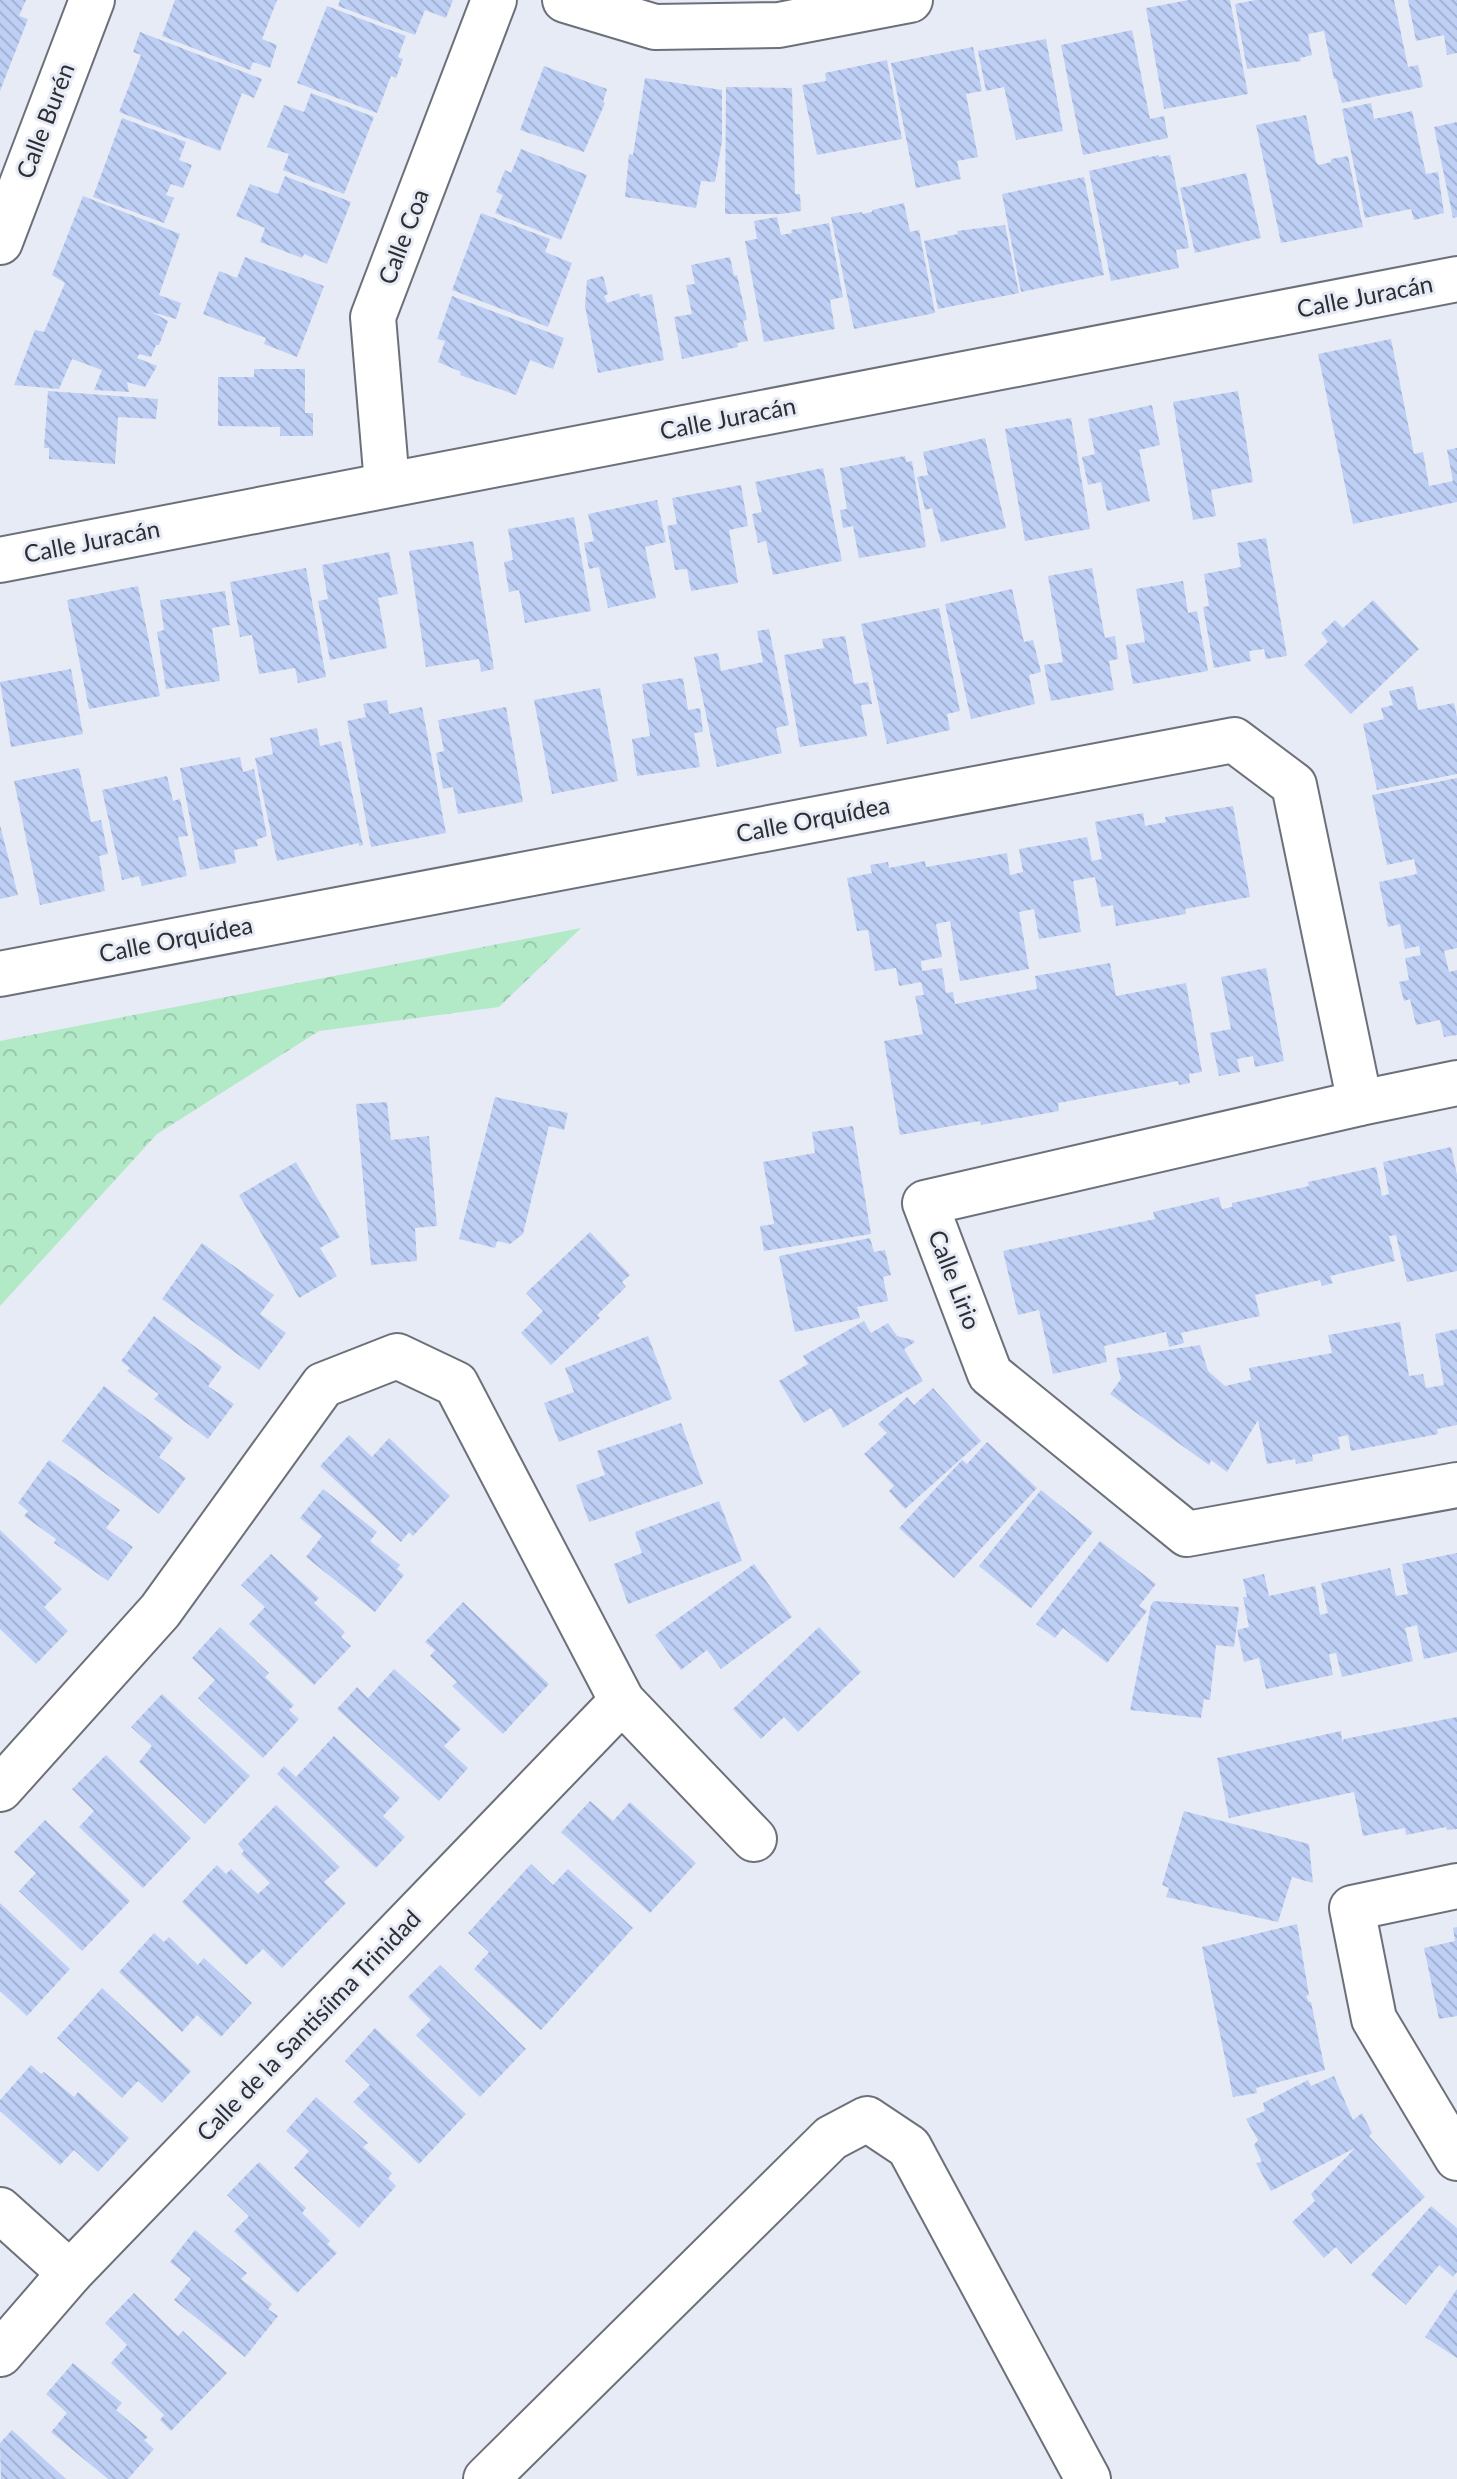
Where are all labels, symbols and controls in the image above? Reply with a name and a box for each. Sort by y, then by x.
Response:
street label: Calle Burén [9,59,80,182]
street label: Calle Coa [371,185,434,288]
street label: Calle Juracán [1294,268,1435,323]
street label: Calle Juracán [657,390,798,445]
street label: Calle Juracán [21,513,162,568]
street label: Calle Orquídea [733,789,892,848]
street label: Calle Orquídea [96,909,255,968]
street label: Calle Lirio [923,1226,988,1333]
street label: Calle de la Santisíima Trinidad [190,1903,426,2146]

